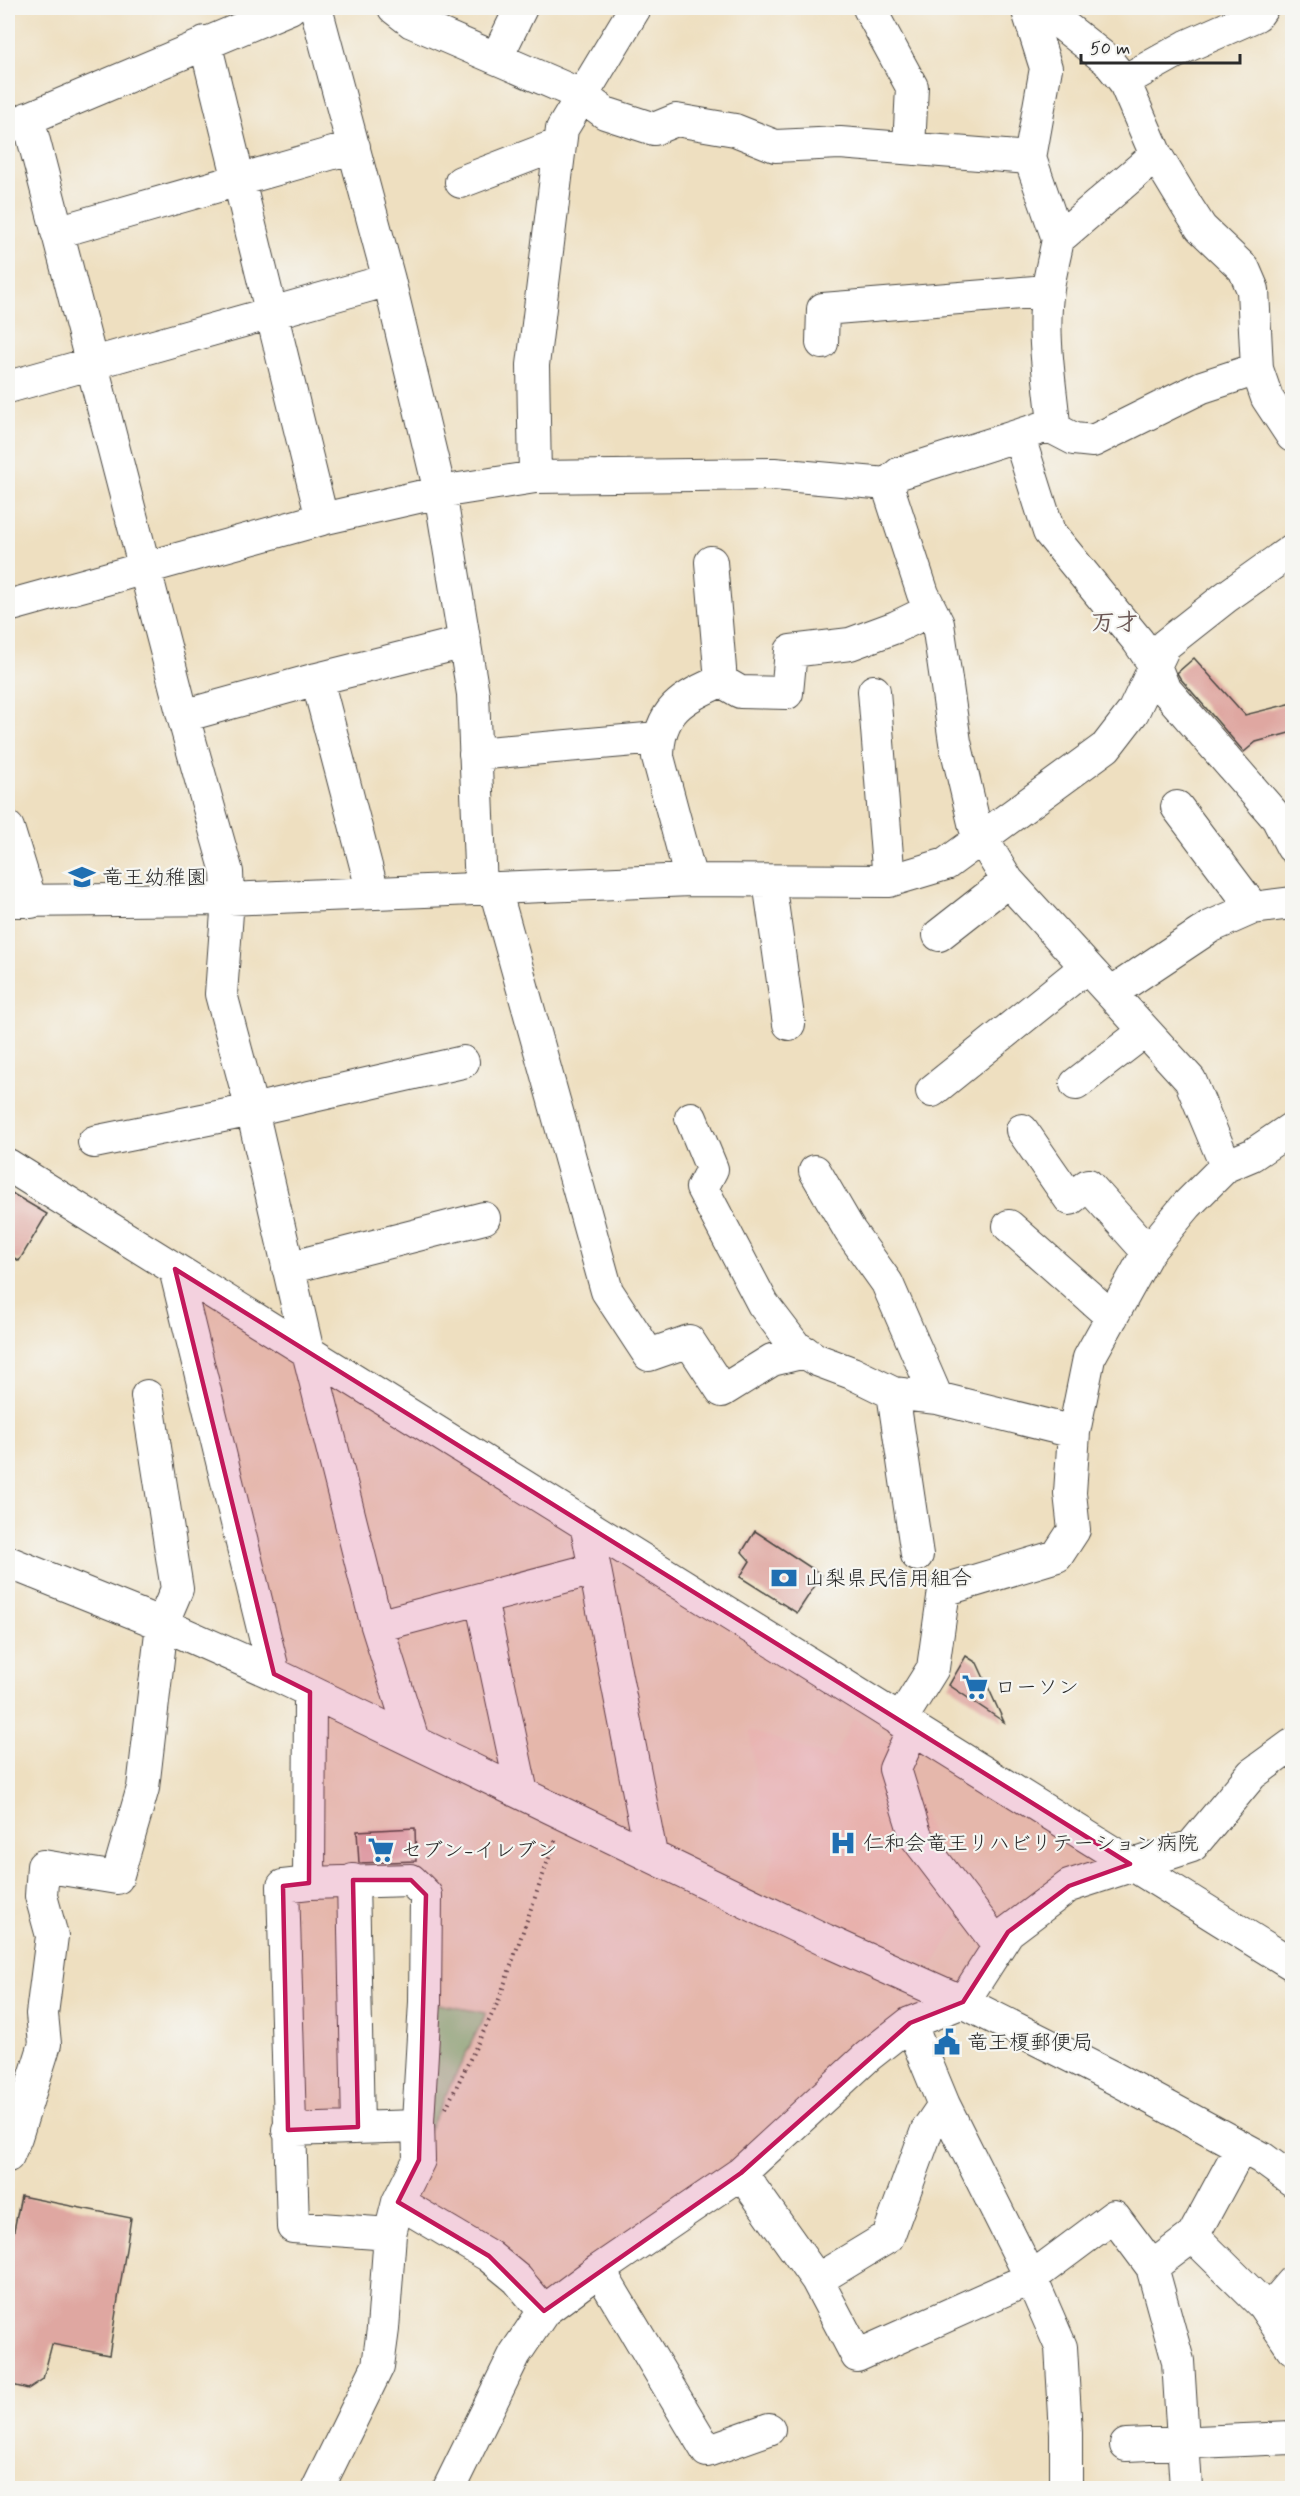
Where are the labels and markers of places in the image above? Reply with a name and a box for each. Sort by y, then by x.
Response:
school or university icon: 竜王幼稚園 [67,862,97,892]
place label: 竜王幼稚園 [102,864,207,892]
bank icon: 山梨県民信用組合 [769,1563,799,1593]
place label: 山梨県民信用組合 [804,1565,972,1593]
supermarket icon: ローソン [960,1672,990,1702]
place label: ローソン [995,1674,1079,1702]
hospital icon: 仁和会竜王リハビリテーション病院 [828,1828,858,1858]
place label: 仁和会竜王リハビリテーション病院 [863,1830,1199,1858]
supermarket icon: セブン-イレブン [366,1835,396,1865]
place label: セブン-イレブン [401,1837,557,1865]
public building icon: 竜王榎郵便局 [932,2027,962,2057]
place label: 竜王榎郵便局 [967,2029,1093,2057]

